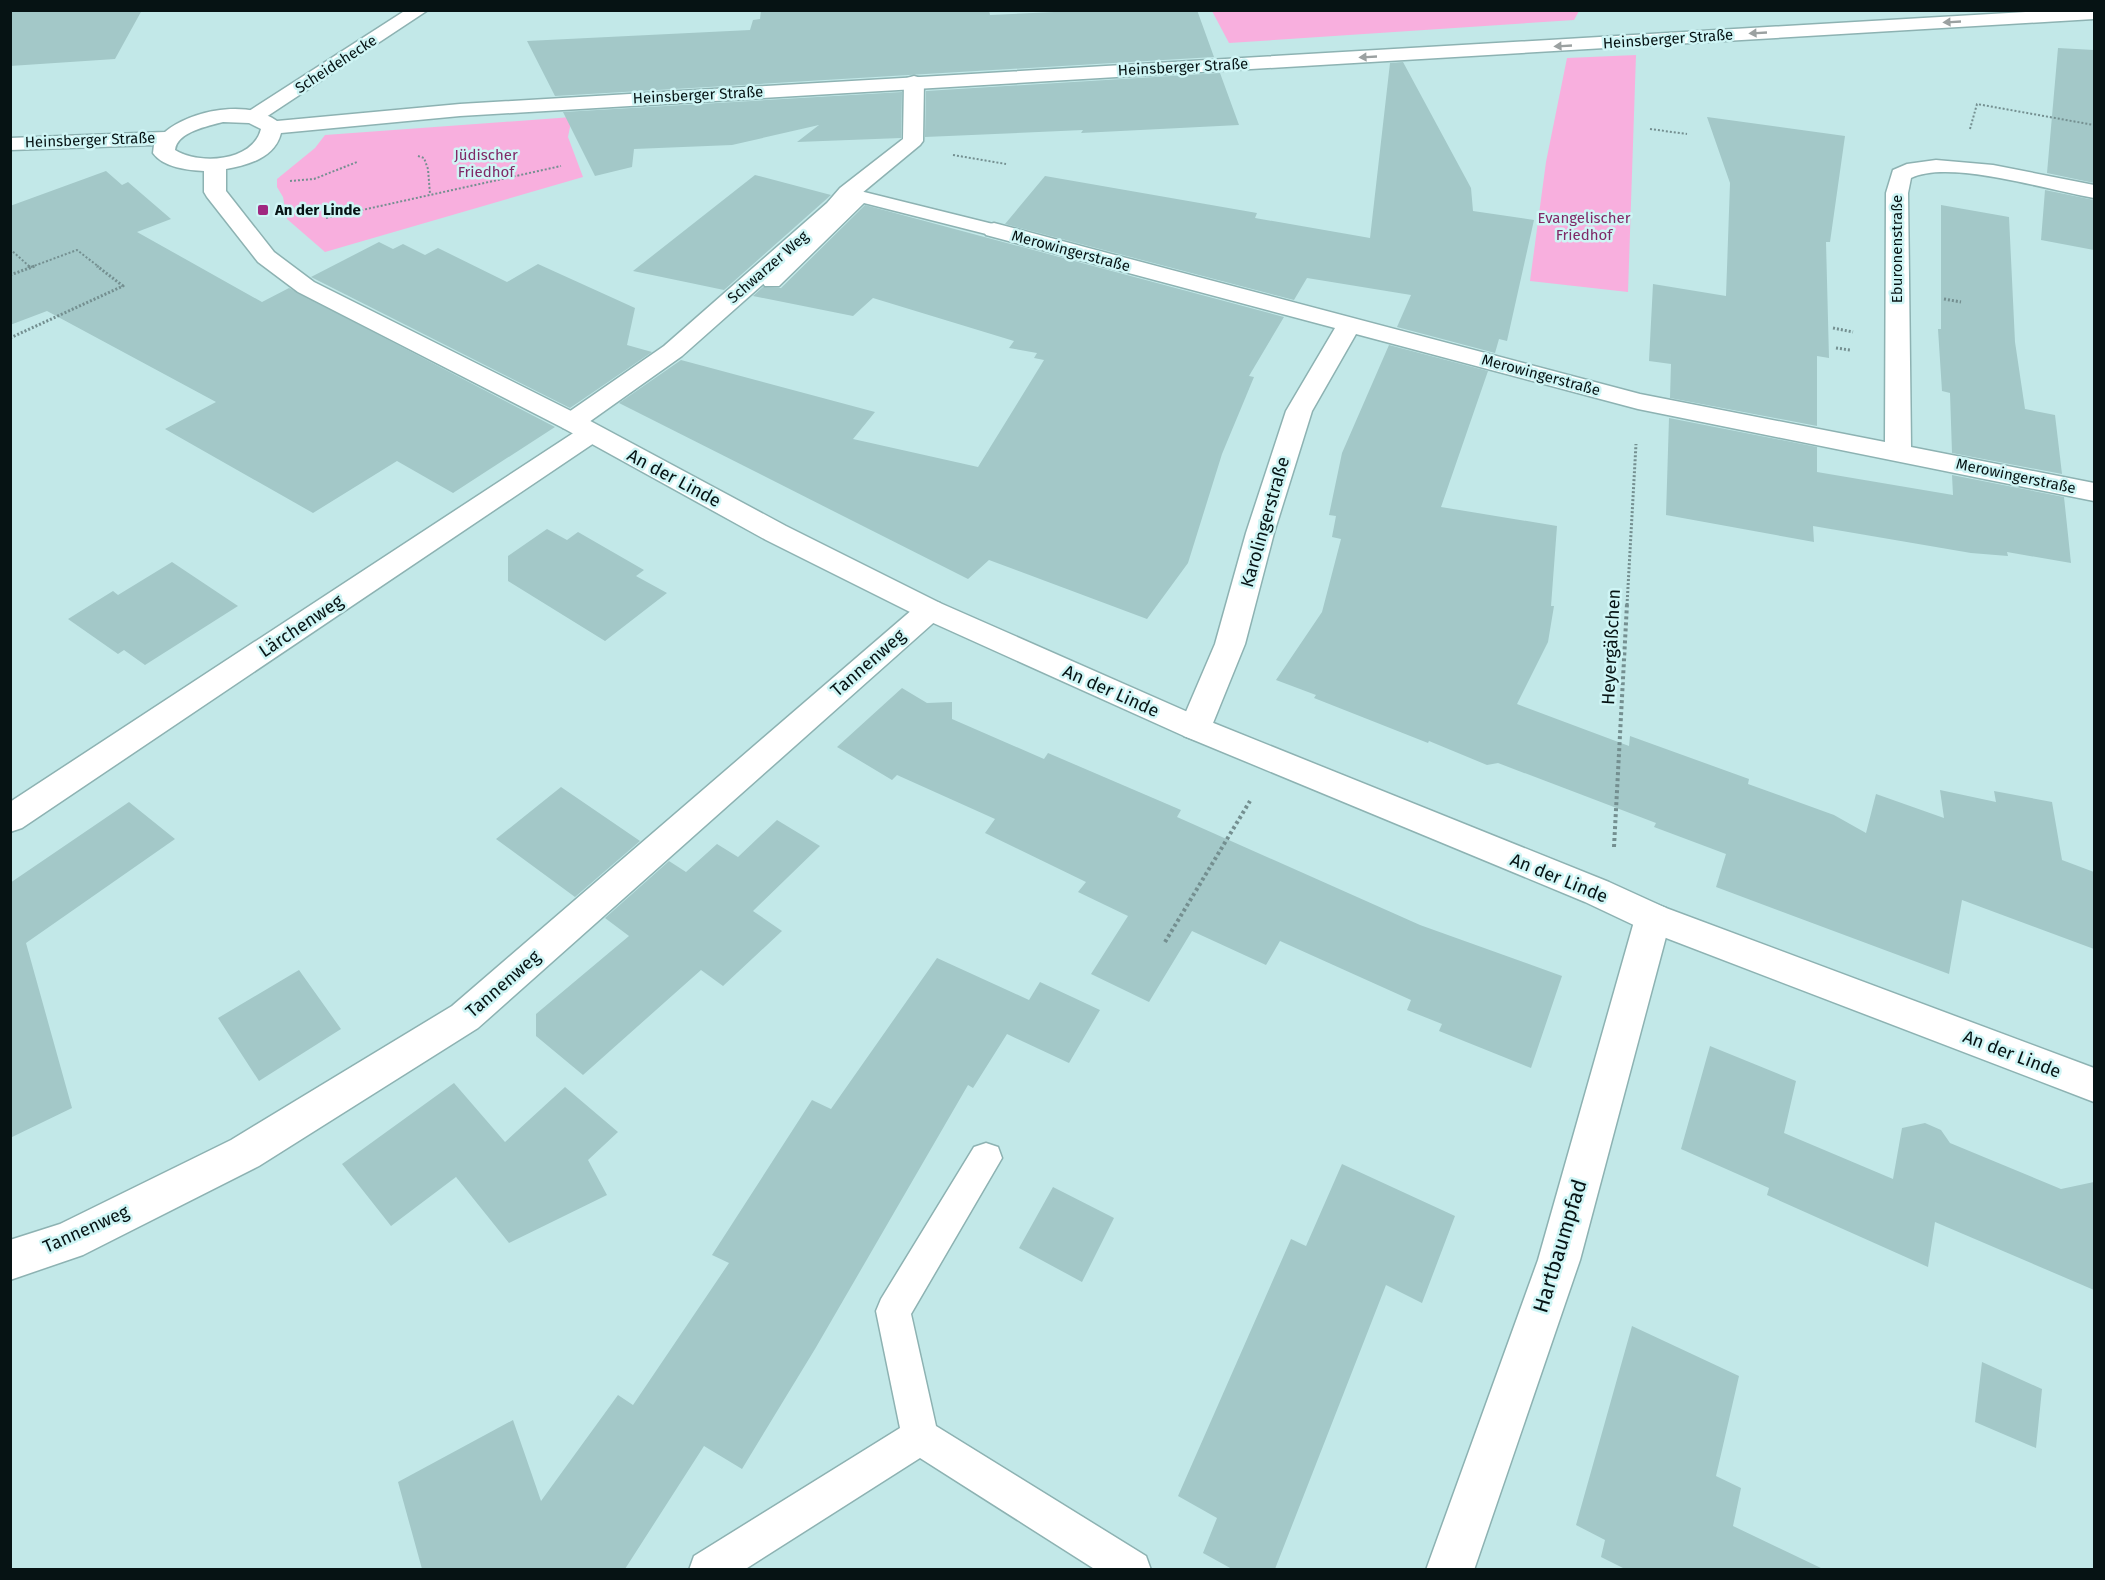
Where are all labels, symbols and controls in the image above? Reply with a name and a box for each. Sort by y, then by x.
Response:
one-way arrow [1943,17,1962,26]
street label: Heinsberger Straße [1602,25,1734,53]
one-way arrow [1748,29,1767,38]
street label: Scheidehecke [292,31,380,97]
one-way arrow [1553,41,1572,50]
one-way arrow [1359,52,1378,61]
street label: Heinsberger Straße [1117,55,1249,79]
street label: Heinsberger Straße [632,83,764,107]
street label: Heinsberger Straße [24,129,156,151]
park label: Jüdischer Friedhof [454,146,518,181]
street label: Eburonenstraße [1888,195,1906,303]
place label: An der Linde [274,201,361,219]
marker: An der Linde [256,203,270,217]
park label: Evangelischer Friedhof [1537,209,1631,244]
street label: Schwarzer Weg [724,227,812,307]
street label: Merowingerstraße [1010,227,1132,275]
street label: Merowingerstraße [1480,351,1602,399]
street label: An der Linde [623,444,725,512]
street label: Karolingerstraße [1236,454,1294,590]
street label: Merowingerstraße [1954,455,2078,497]
street label: Heyergäßchen [1597,588,1625,706]
street label: Lärchenweg [255,590,348,662]
street label: Tannenweg [826,624,910,701]
street label: An der Linde [1059,660,1163,722]
street label: An der Linde [1507,848,1611,908]
street label: Tannenweg [461,945,545,1022]
street label: An der Linde [1960,1025,2064,1083]
street label: Hartbaumpfad [1527,1176,1593,1316]
street label: Tannenweg [40,1200,133,1258]

